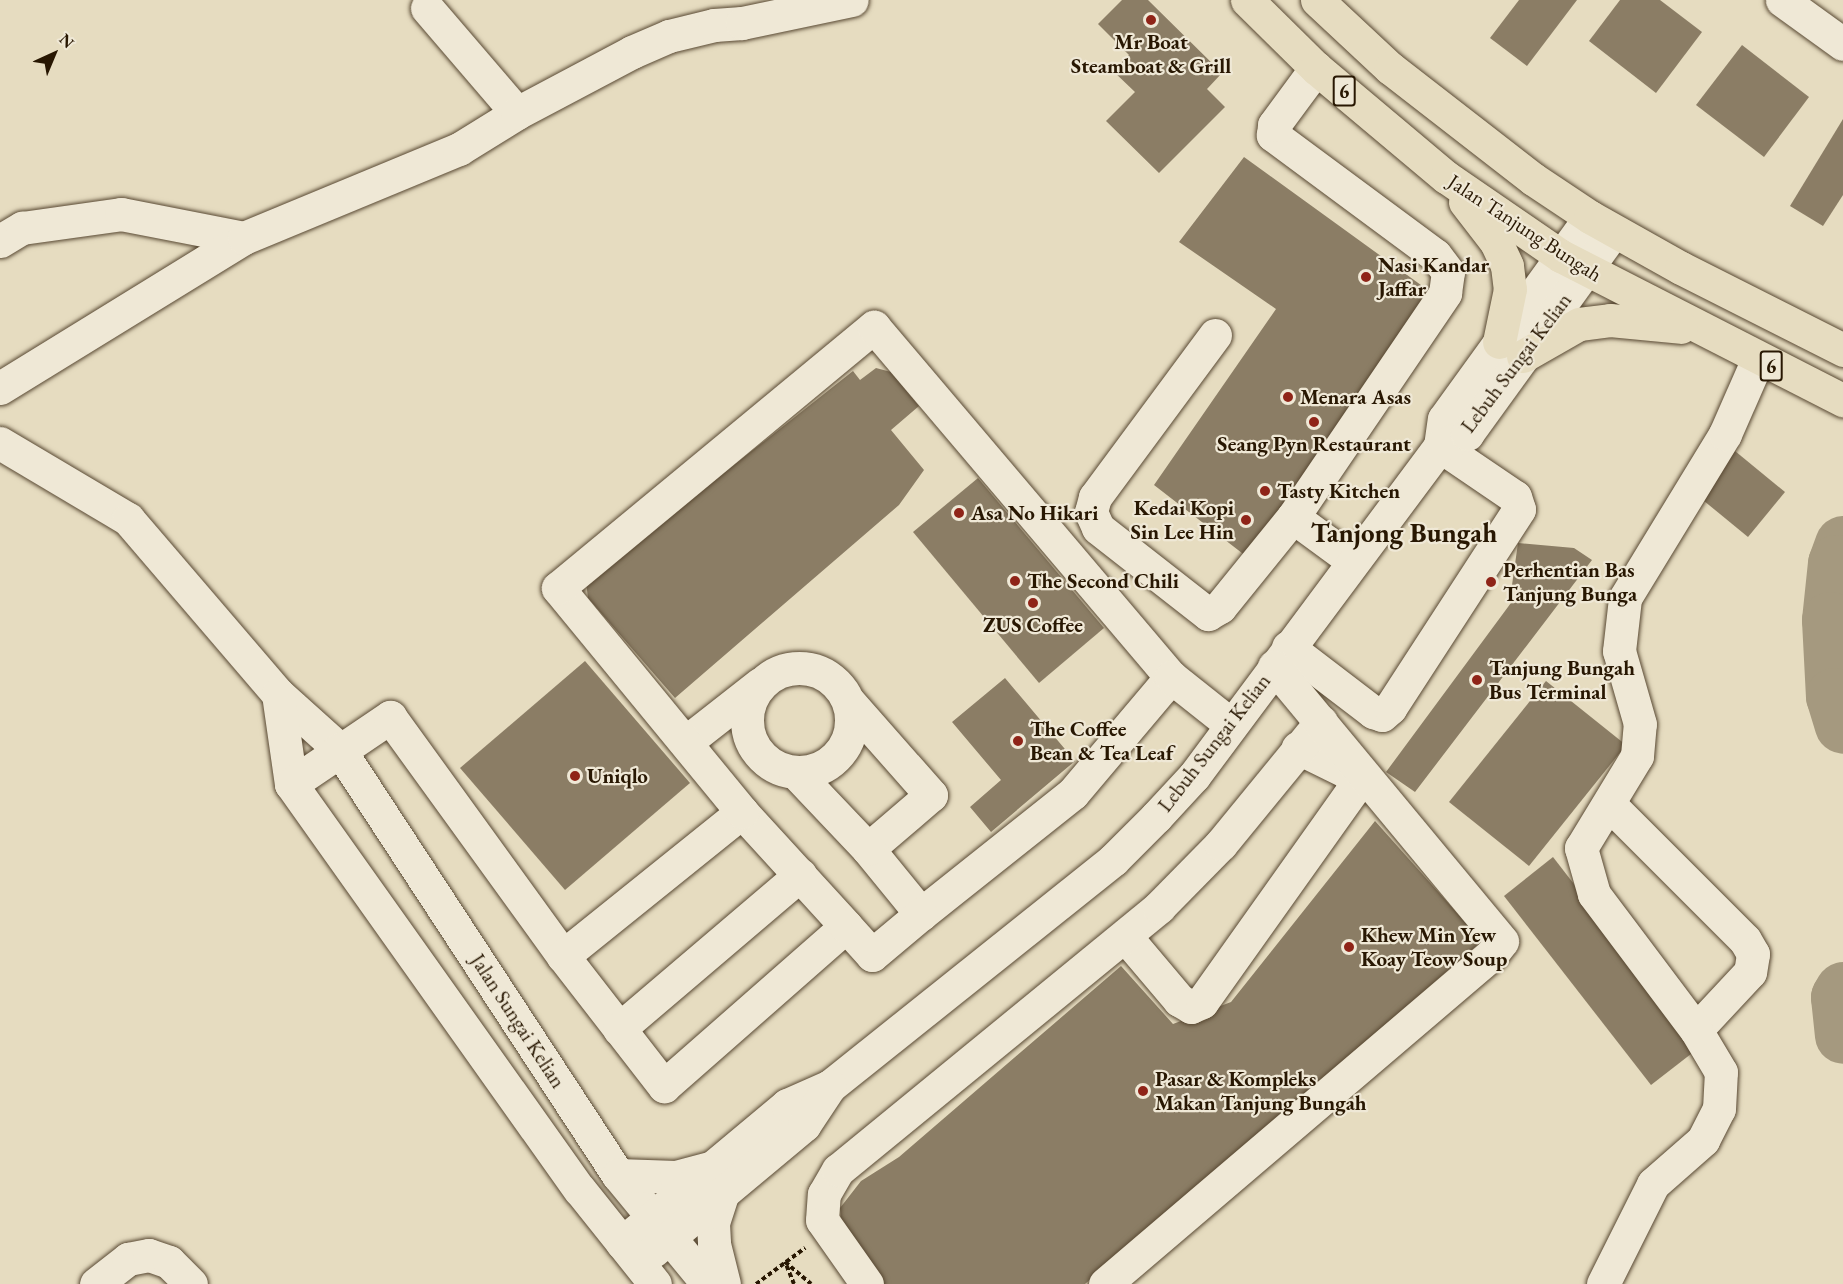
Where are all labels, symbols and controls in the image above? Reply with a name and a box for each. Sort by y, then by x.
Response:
marker: Mr Boat Steamboat & Grill [1144,13,1158,27]
north arrow [24,24,84,84]
text: N [55,29,79,53]
place label: Mr Boat Steamboat & Grill [1071,29,1231,79]
road number: 6 [1332,74,1356,108]
street label: Jalan Tanjung Bungah [1443,169,1607,287]
place label: Nasi Kandar Jaffar [1378,252,1489,302]
marker: Nasi Kandar Jaffar [1359,270,1373,284]
street label: Lebuh Sungai Kelian [1455,288,1577,438]
road number: 6 [1759,349,1783,383]
place label: Menara Asas [1300,384,1411,410]
marker: Menara Asas [1281,390,1295,404]
marker: Seang Pyn Restaurant [1307,415,1321,429]
place label: Seang Pyn Restaurant [1217,431,1411,457]
place label: Tasty Kitchen [1277,478,1400,504]
marker: Tasty Kitchen [1258,484,1272,498]
place label: Kedai Kopi Sin Lee Hin [1131,495,1234,545]
place label: Asa No Hikari [971,500,1098,526]
marker: Asa No Hikari [952,506,966,520]
marker: Kedai Kopi Sin Lee Hin [1239,513,1253,527]
district label: Tanjong Bungah [1311,517,1497,549]
place label: Perhentian Bas Tanjung Bunga [1503,557,1637,607]
place label: The Second Chili [1027,568,1179,594]
marker: The Second Chili [1008,574,1022,588]
marker: Perhentian Bas Tanjung Bunga [1484,575,1498,589]
marker: ZUS Coffee [1026,596,1040,610]
place label: ZUS Coffee [983,612,1083,638]
place label: Tanjung Bungah Bus Terminal [1489,655,1635,705]
street label: Lebuh Sungai Kelian [1152,669,1276,817]
marker: Tanjung Bungah Bus Terminal [1470,673,1484,687]
place label: The Coffee Bean & Tea Leaf [1030,716,1173,766]
marker: The Coffee Bean & Tea Leaf [1011,734,1025,748]
place label: Uniqlo [587,763,648,789]
marker: Uniqlo [568,769,582,783]
place label: Khew Min Yew Koay Teow Soup [1361,922,1507,972]
marker: Khew Min Yew Koay Teow Soup [1342,940,1356,954]
street label: Jalan Sungai Kelian [465,949,571,1093]
place label: Pasar & Kompleks Makan Tanjung Bungah [1155,1066,1367,1116]
marker: Pasar & Kompleks Makan Tanjung Bungah [1136,1084,1150,1098]

